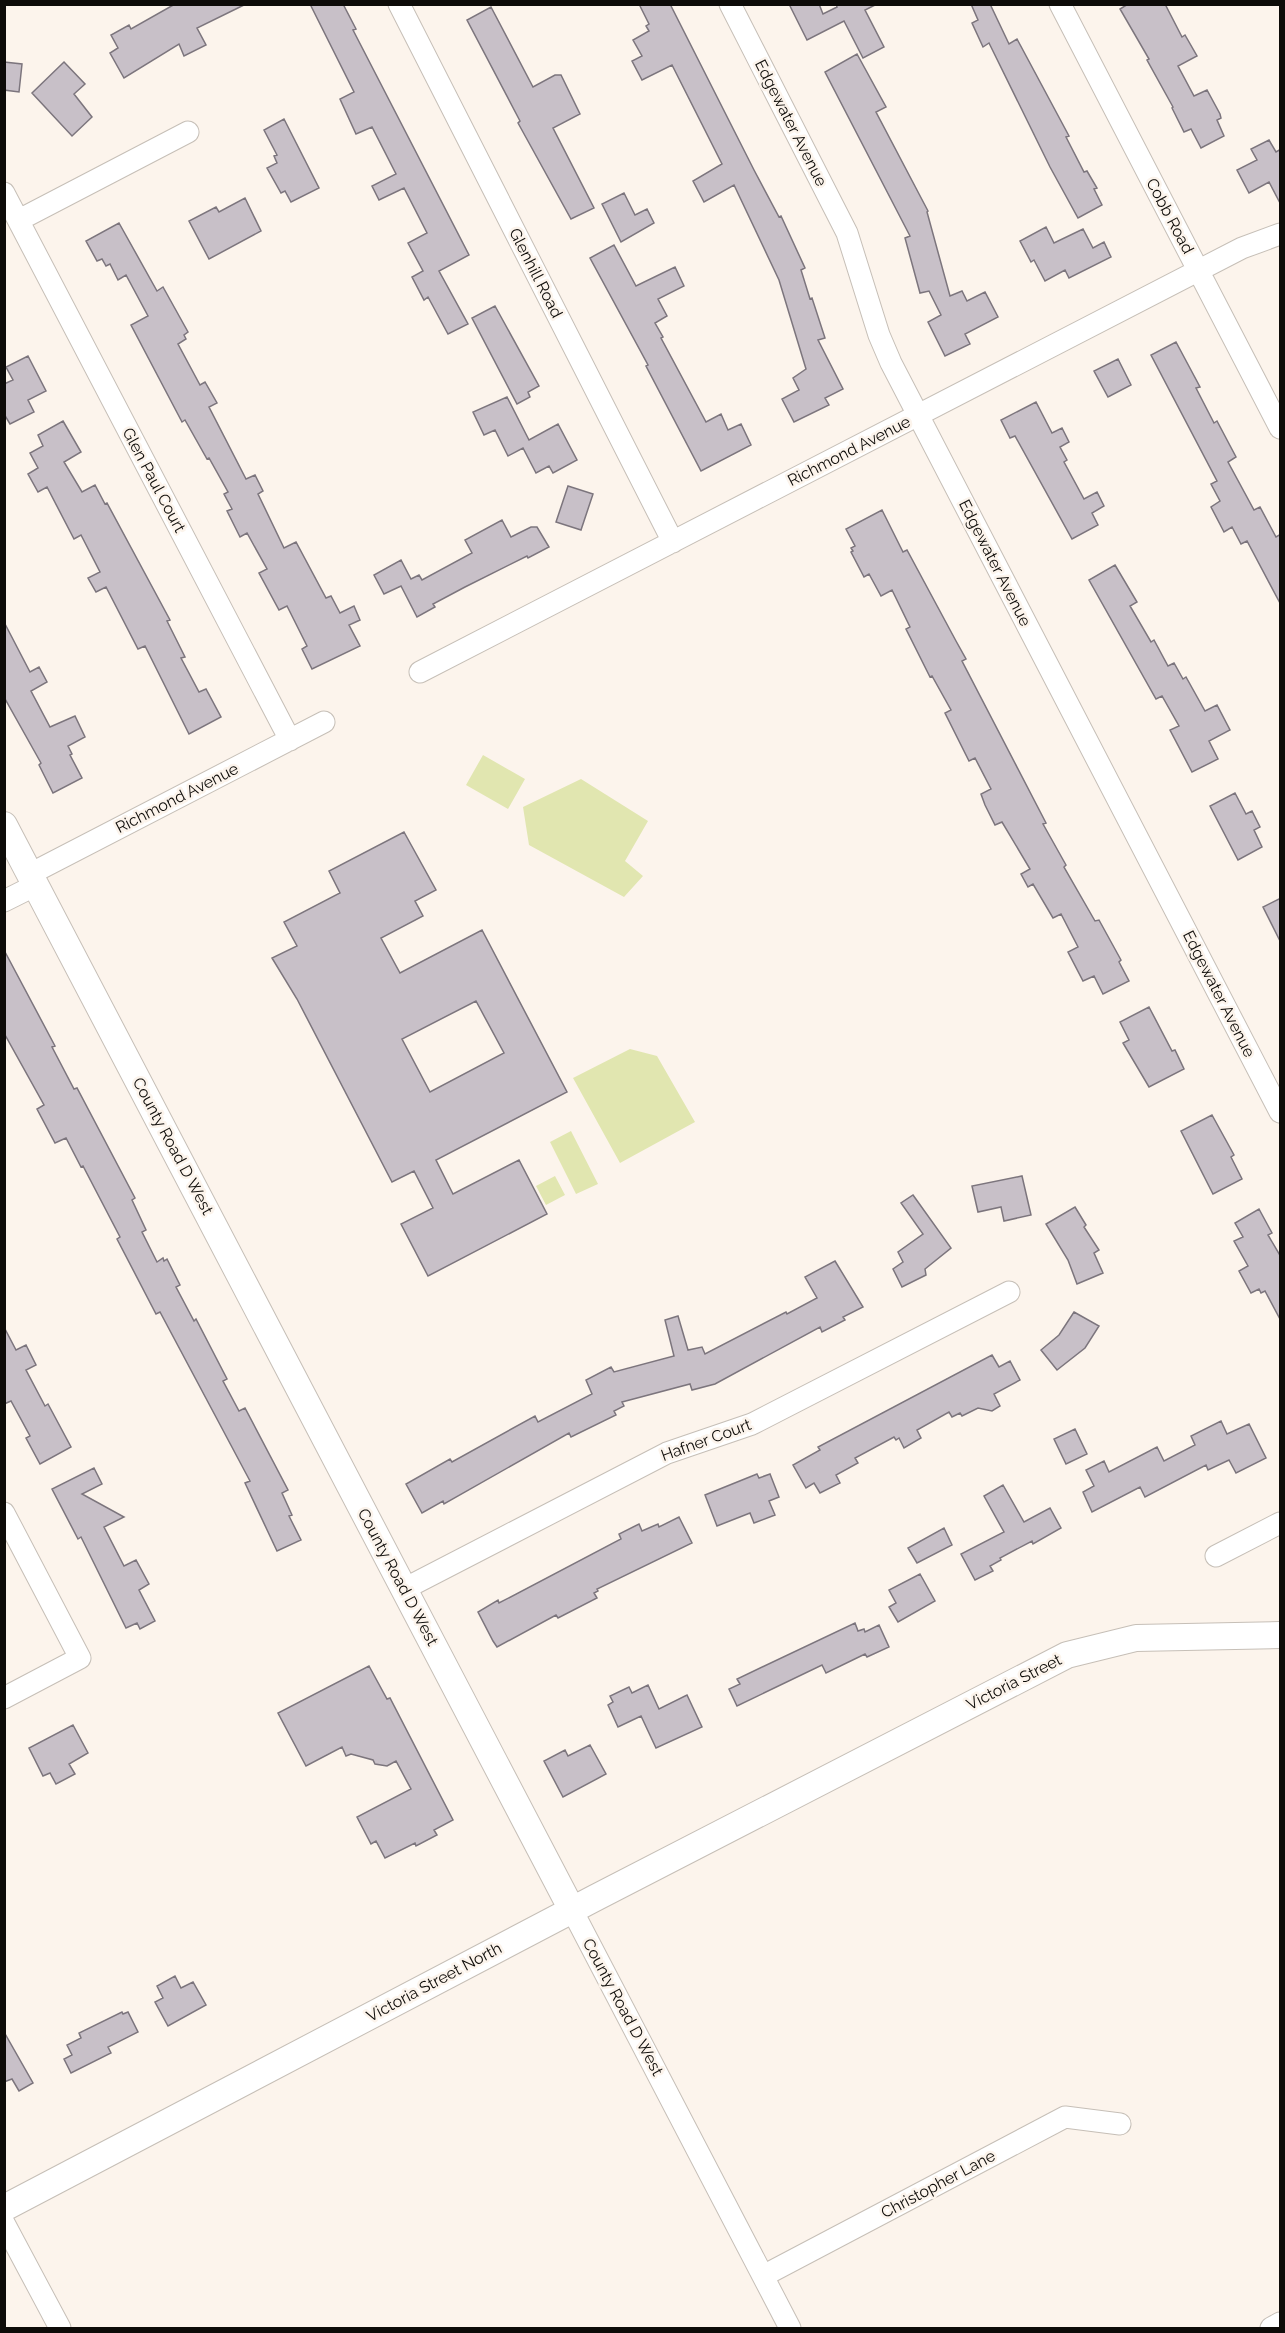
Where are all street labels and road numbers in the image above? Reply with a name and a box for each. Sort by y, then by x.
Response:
street label: Edgewater Avenue [751,57,831,189]
street label: Cobb Road [1142,175,1198,257]
street label: Glenhill Road [505,225,567,321]
street label: Richmond Avenue [784,412,914,490]
street label: Glen Paul Court [118,424,190,536]
street label: Edgewater Avenue [955,497,1035,629]
street label: Richmond Avenue [112,759,242,837]
street label: Edgewater Avenue [1179,928,1259,1060]
street label: County Road D West [129,1074,217,1218]
street label: Hafner Court [658,1415,754,1465]
street label: County Road D West [354,1505,442,1649]
street label: Victoria Street [963,1650,1065,1714]
street label: County Road D West [579,1935,667,2079]
street label: Victoria Street North [363,1938,505,2026]
street label: Christopher Lane [878,2146,998,2222]

